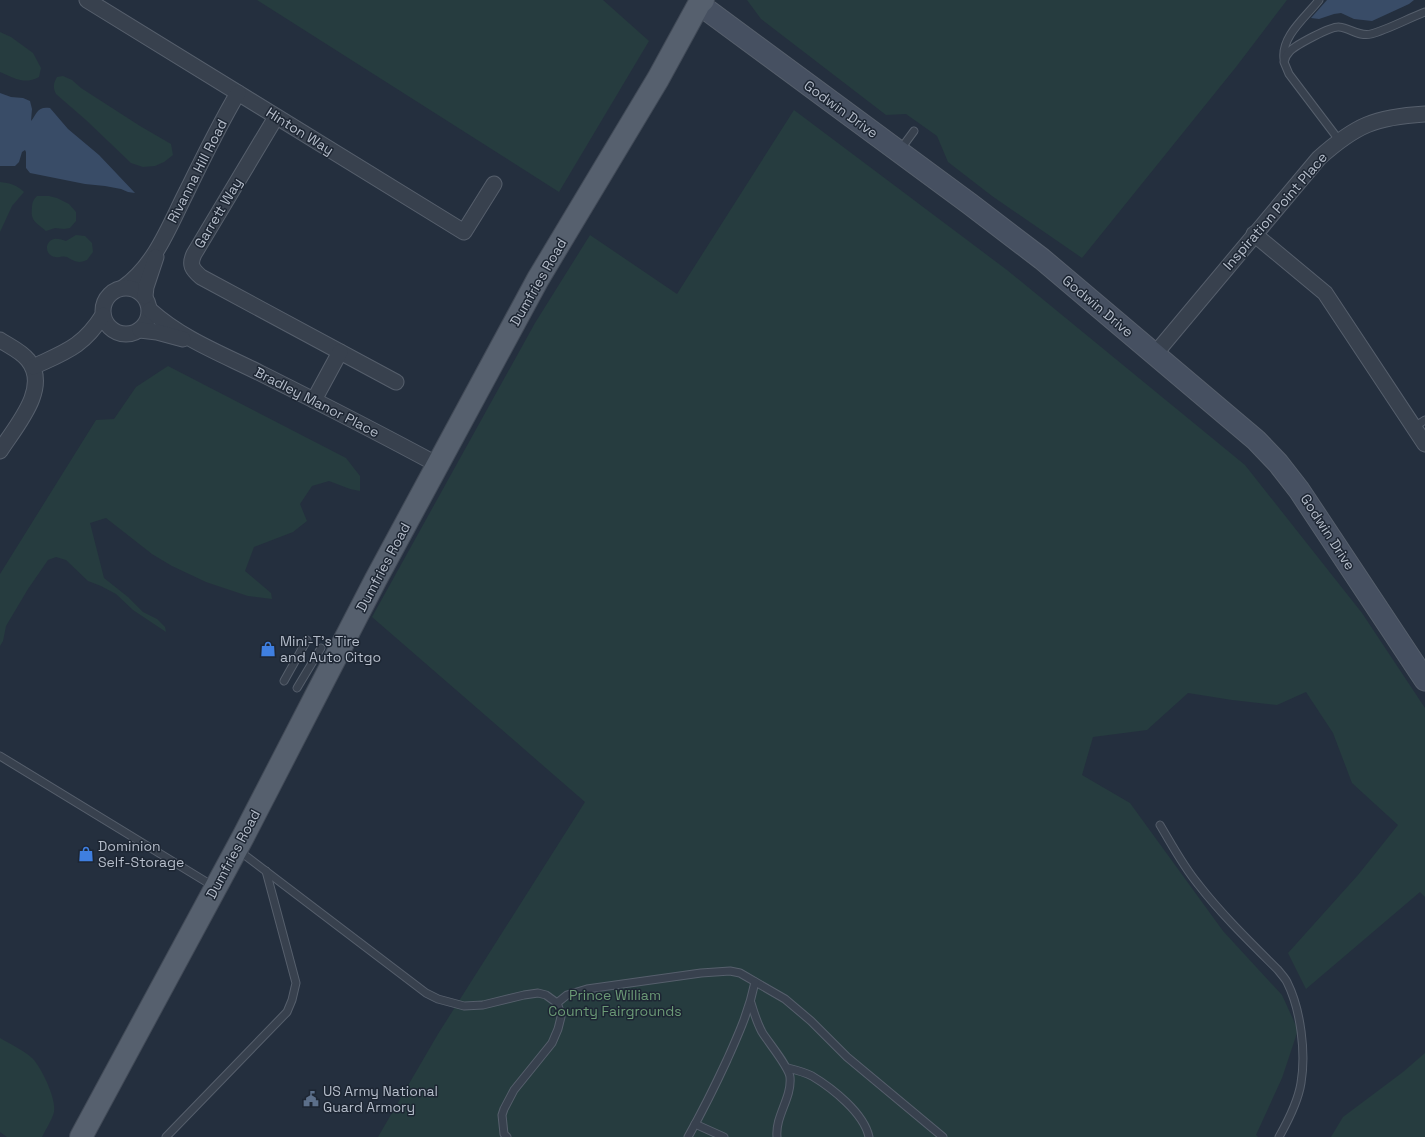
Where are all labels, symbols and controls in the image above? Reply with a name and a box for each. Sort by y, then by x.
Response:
street label: Godwin Drive [800,76,882,142]
street label: Hinton Way [263,103,337,159]
street label: Rivanna Hill Road [163,116,231,226]
street label: Inspiration Point Place [1219,148,1331,274]
street label: Garrett Way [190,175,246,251]
street label: Dumfries Road [506,235,570,329]
street label: Godwin Drive [1059,271,1137,341]
street label: Bradley Manor Place [252,363,382,441]
street label: Godwin Drive [1297,490,1359,574]
street label: Dumfries Road [352,519,414,615]
place label: Mini-T's Tire and Auto Citgo [280,632,381,666]
shop icon: Mini-T's Tire and Auto Citgo [259,640,277,658]
street label: Dumfries Road [202,806,264,902]
place label: Dominion Self-Storage [98,837,184,871]
shop icon: Dominion Self-Storage [77,845,95,863]
park label: Prince William County Fairgrounds [548,986,682,1020]
place label: US Army National Guard Armory [323,1082,438,1116]
public building icon: US Army National Guard Armory [302,1090,320,1108]

